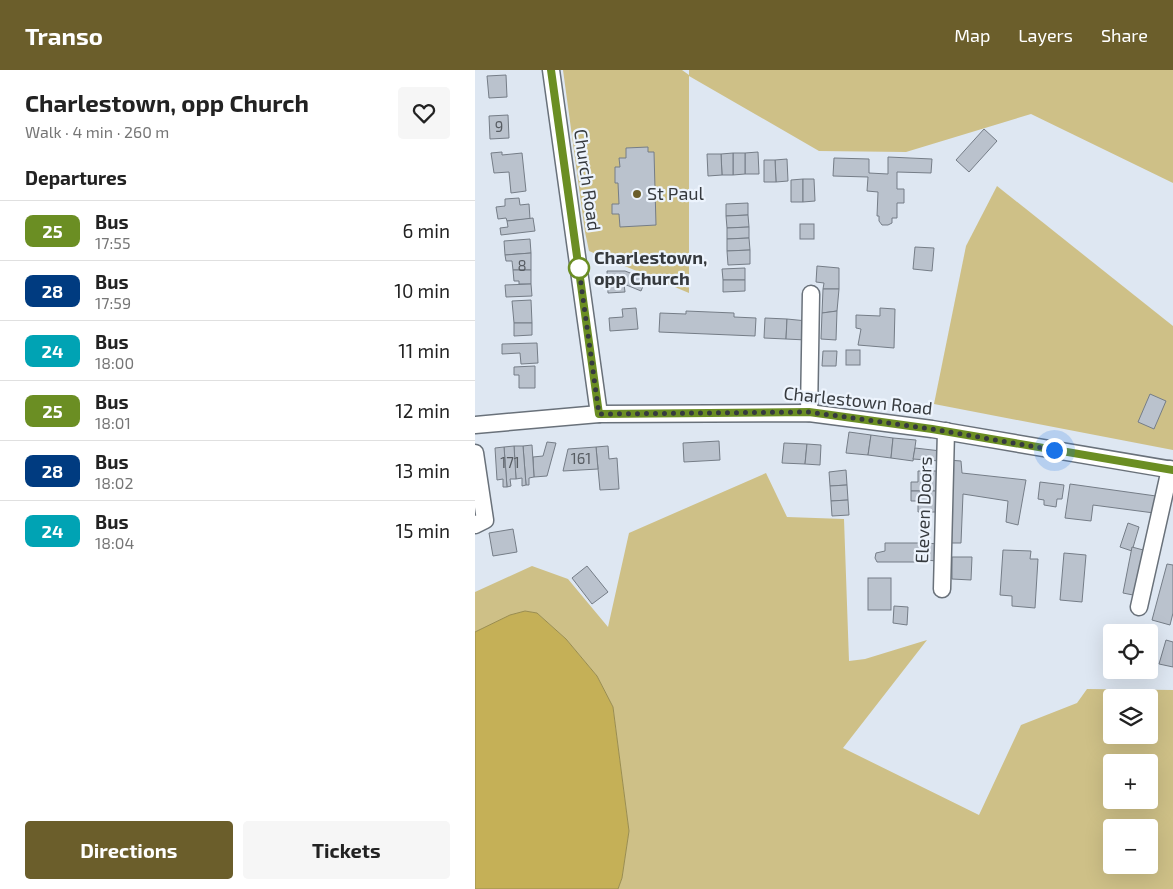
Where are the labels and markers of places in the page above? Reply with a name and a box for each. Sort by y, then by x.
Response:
place label: St Paul [647,182,705,204]
marker: St Paul [631,188,643,200]
place label: Charlestown, opp Church [594,246,707,289]
marker: Charlestown, opp Church [568,257,590,279]

